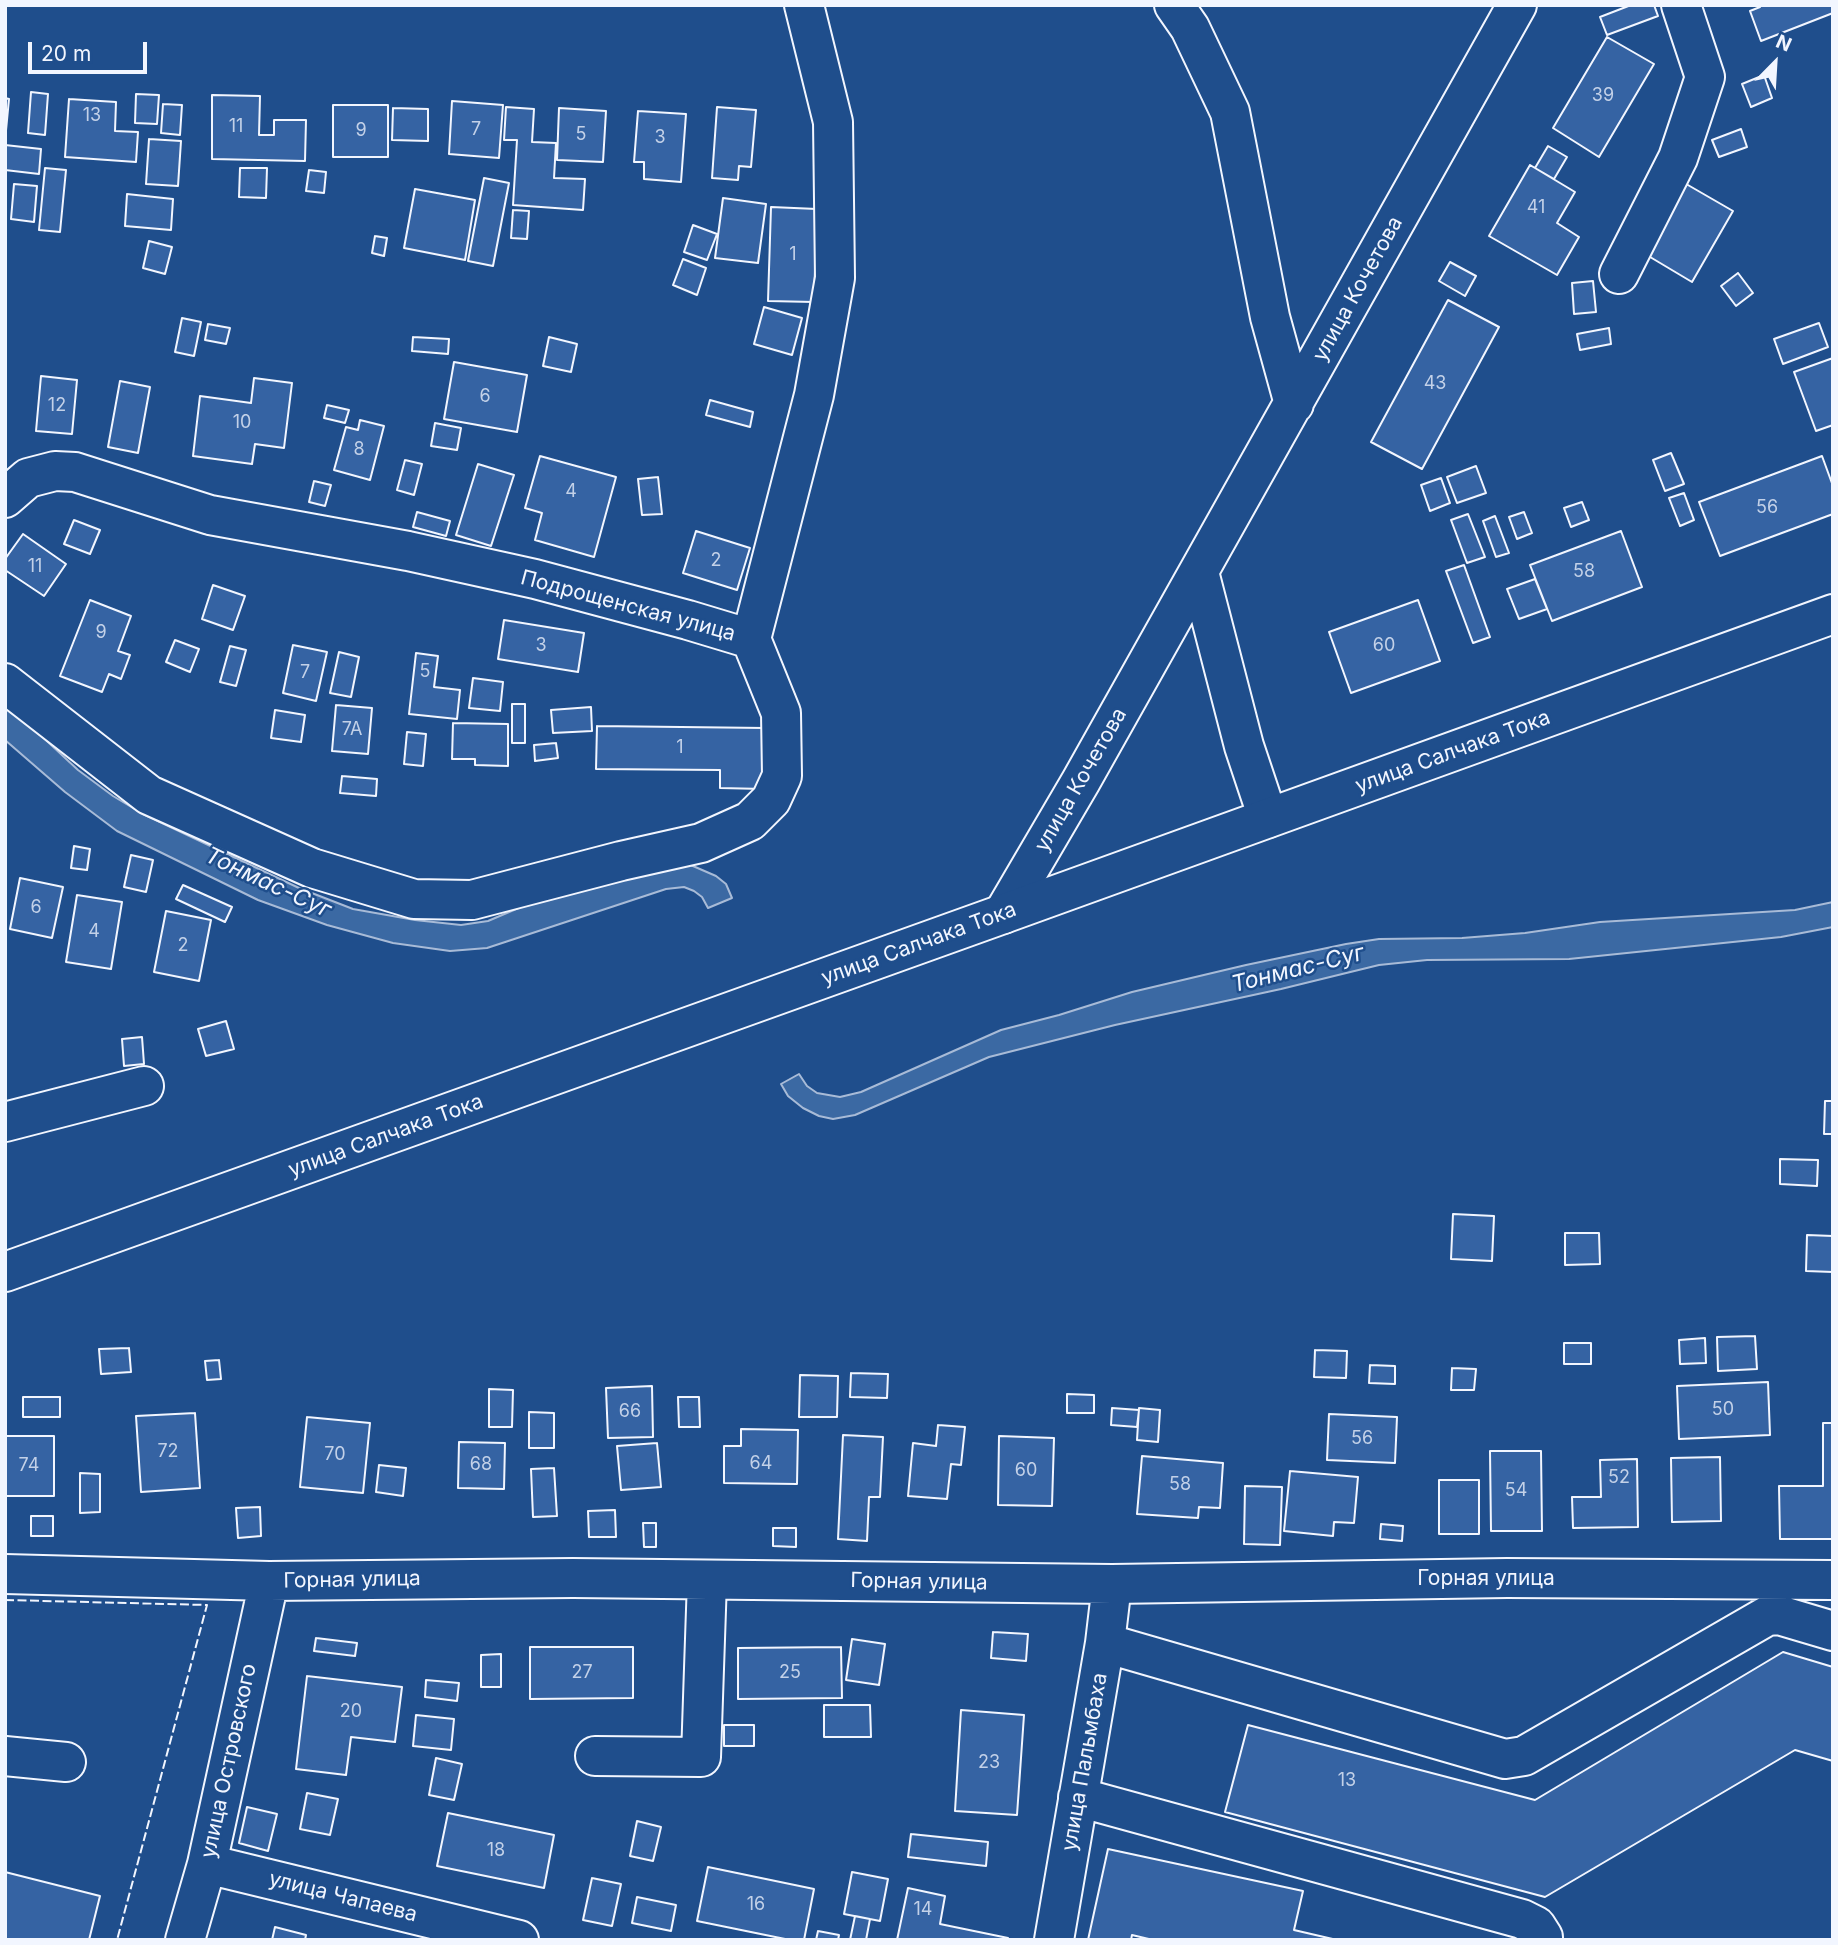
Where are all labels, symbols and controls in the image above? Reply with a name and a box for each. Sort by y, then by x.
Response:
scale bar [32,28,150,72]
north arrow [1740,28,1810,98]
text: N [1772,30,1795,57]
text: 20 m [41,41,91,66]
house number: 39 [1592,85,1614,107]
house number: 13 [83,105,101,127]
house number: 11 [229,116,243,138]
house number: 7 [471,119,481,141]
house number: 9 [355,120,367,142]
house number: 5 [576,124,586,146]
house number: 3 [654,127,666,149]
house number: 41 [1527,197,1545,219]
street label: улица Кочетова [1308,212,1408,366]
house number: 1 [789,244,797,266]
house number: 43 [1424,373,1446,395]
house number: 6 [479,386,491,408]
house number: 12 [48,395,66,417]
house number: 10 [233,412,251,434]
house number: 8 [353,439,365,461]
house number: 4 [565,481,577,503]
house number: 56 [1756,497,1778,519]
house number: 2 [711,550,721,572]
house number: 11 [28,556,42,578]
house number: 58 [1573,561,1595,583]
street label: Подрощенская улица [518,565,738,647]
house number: 9 [95,622,107,644]
house number: 3 [535,635,547,657]
house number: 60 [1373,635,1395,657]
house number: 5 [420,661,430,683]
house number: 7 [300,662,310,684]
street label: улица Кочетова [1030,704,1132,856]
street label: улица Салчака Тока [1352,705,1554,799]
house number: 7А [342,719,362,741]
house number: 1 [676,737,684,759]
water label: Тонмас-Суг [201,842,335,924]
house number: 6 [30,897,42,919]
street label: улица Салчака Тока [818,897,1020,991]
house number: 4 [88,921,100,943]
house number: 2 [178,935,188,957]
water label: Тонмас-Суг [1229,939,1367,999]
street label: улица Салчака Тока [285,1089,487,1183]
house number: 50 [1712,1399,1734,1421]
house number: 66 [619,1401,641,1423]
house number: 56 [1351,1428,1373,1450]
house number: 72 [157,1441,179,1463]
house number: 70 [324,1444,346,1466]
house number: 64 [750,1453,772,1475]
house number: 68 [470,1454,492,1476]
house number: 74 [19,1455,39,1477]
house number: 60 [1015,1460,1037,1482]
house number: 52 [1608,1467,1630,1489]
house number: 58 [1169,1474,1191,1496]
house number: 54 [1505,1480,1527,1502]
street label: Горная улица [283,1566,421,1594]
street label: Горная улица [1417,1566,1555,1592]
street label: Горная улица [850,1568,988,1596]
street label: улица Островского [196,1662,262,1860]
house number: 27 [571,1662,593,1684]
house number: 25 [779,1662,801,1684]
street label: улица Пальмбаха [1057,1671,1113,1853]
house number: 20 [340,1701,362,1723]
house number: 23 [978,1752,1000,1774]
house number: 13 [1338,1770,1356,1792]
house number: 18 [487,1840,505,1862]
street label: улица Чапаева [266,1866,420,1928]
house number: 16 [747,1894,765,1916]
house number: 14 [914,1899,932,1921]

